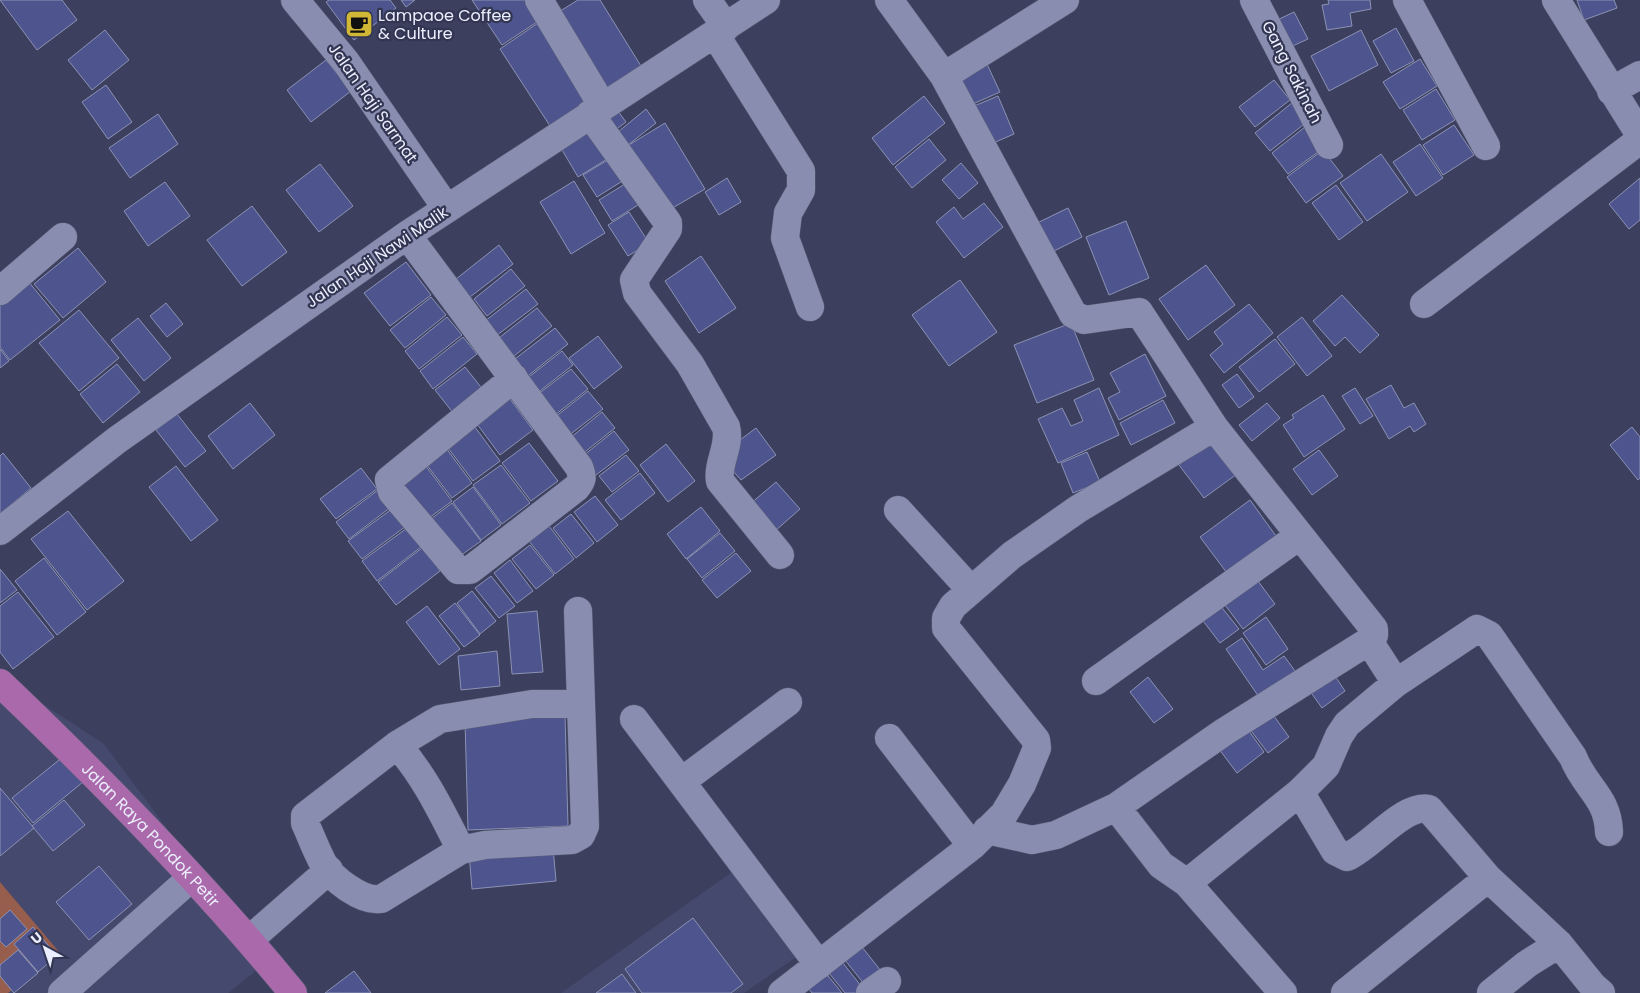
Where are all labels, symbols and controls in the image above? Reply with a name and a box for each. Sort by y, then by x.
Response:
place label: Lampaoe Coffee & Culture [378,4,511,45]
cafe icon: Lampaoe Coffee & Culture [344,9,374,39]
street label: Gang Sakinah [1256,17,1328,127]
street label: Jalan Haji Sarmat [323,38,423,168]
street label: Jalan Haji Nawi Malik [301,200,453,313]
street label: Jalan Raya Pondok Petir [77,757,225,912]
north arrow [20,923,70,973]
text: U [26,927,47,949]

